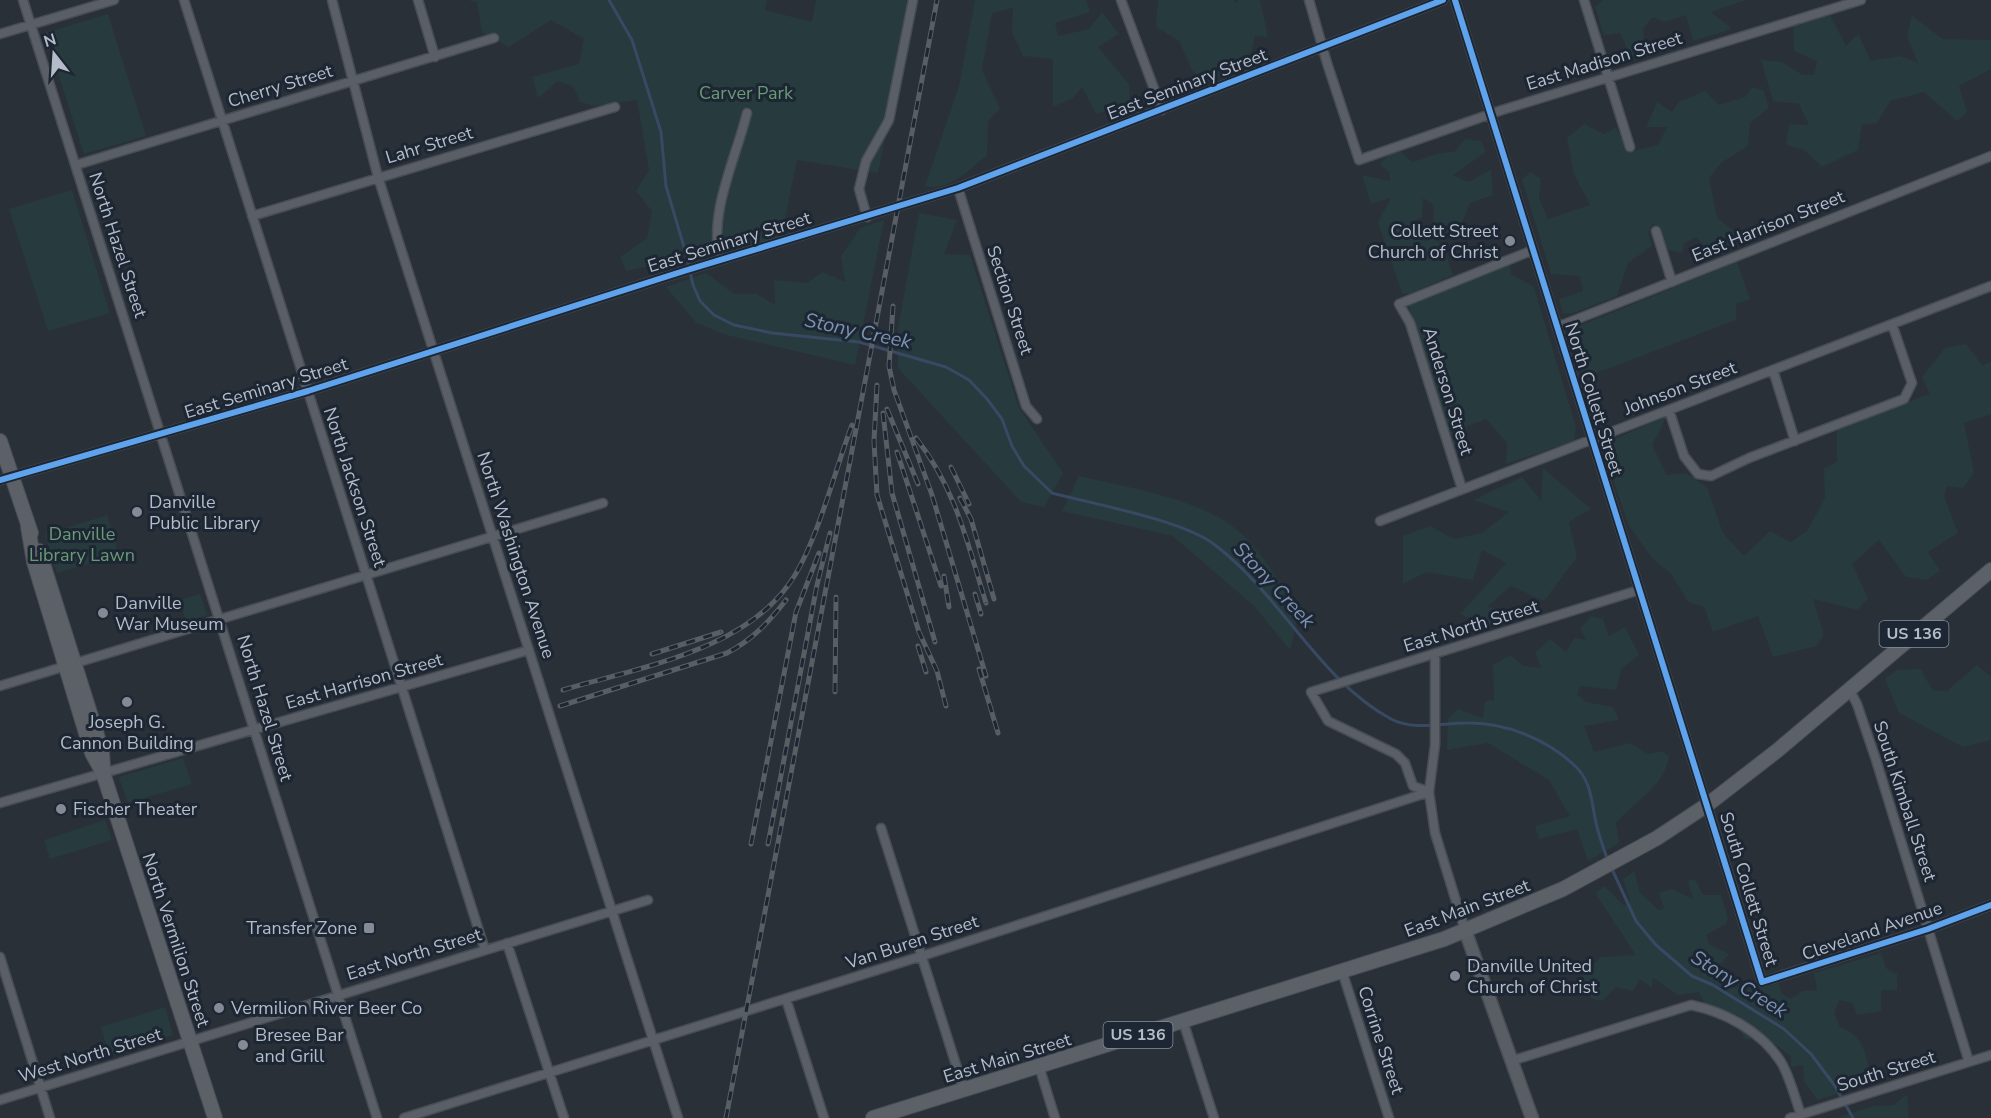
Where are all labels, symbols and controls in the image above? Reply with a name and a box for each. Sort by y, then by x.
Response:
north arrow [24,24,84,84]
street label: East Madison Street [1523,26,1685,96]
text: N [41,28,59,53]
street label: East Seminary Street [1104,42,1271,126]
street label: Cherry Street [225,58,336,113]
park label: Carver Park [699,81,794,105]
street label: Lahr Street [383,120,476,170]
street label: North Hazel Street [83,169,153,321]
street label: East Harrison Street [1688,184,1848,268]
street label: East Seminary Street [645,206,814,278]
place label: Collett Street Church of Christ [1368,219,1499,264]
marker: Collett Street Church of Christ [1503,234,1517,248]
street label: Section Street [981,242,1039,358]
water label: Stony Creek [802,306,915,356]
street label: North Collett Street [1559,319,1629,479]
street label: Anderson Street [1417,324,1479,458]
street label: East Seminary Street [182,352,351,424]
street label: Johnson Street [1619,355,1740,421]
street label: North Jackson Street [318,404,392,571]
street label: North Washington Avenue [471,449,561,661]
place label: Danville Public Library [149,490,261,535]
marker: Danville Public Library [130,505,144,519]
park label: Danville Library Lawn [29,522,135,567]
water label: Stony Creek [1227,536,1322,635]
place label: Danville War Museum [115,591,224,636]
street label: East North Street [1401,594,1542,658]
marker: Danville War Museum [96,606,110,620]
road number: US 136 [1880,621,1948,647]
street label: North Hazel Street [231,632,299,785]
street label: East Harrison Street [283,647,446,715]
marker: Joseph G. Cannon Building [120,695,134,709]
place label: Joseph G. Cannon Building [60,710,194,755]
street label: South Kimball Street [1868,718,1943,885]
place label: Fischer Theater [73,797,198,821]
marker: Fischer Theater [54,802,68,816]
street label: South Collett Street [1714,809,1784,970]
street label: North Vermilion Street [136,850,216,1031]
street label: East Main Street [1401,873,1534,943]
street label: Cleveland Avenue [1799,896,1945,966]
street label: Van Buren Street [842,909,982,975]
place label: Transfer Zone [246,916,357,940]
marker: Transfer Zone [362,921,376,935]
street label: East North Street [344,922,485,986]
water label: Stony Creek [1686,944,1793,1025]
place label: Danville United Church of Christ [1467,954,1598,999]
marker: Danville United Church of Christ [1448,969,1462,983]
street label: Corrine Street [1352,983,1410,1098]
place label: Vermilion River Beer Co [230,996,422,1020]
marker: Vermilion River Beer Co [212,1001,226,1015]
street label: West North Street [16,1022,165,1088]
road number: US 136 [1104,1022,1172,1048]
place label: Bresee Bar and Grill [255,1023,344,1068]
street label: East Main Street [940,1027,1075,1089]
marker: Bresee Bar and Grill [236,1038,250,1052]
street label: South Street [1834,1044,1939,1097]

